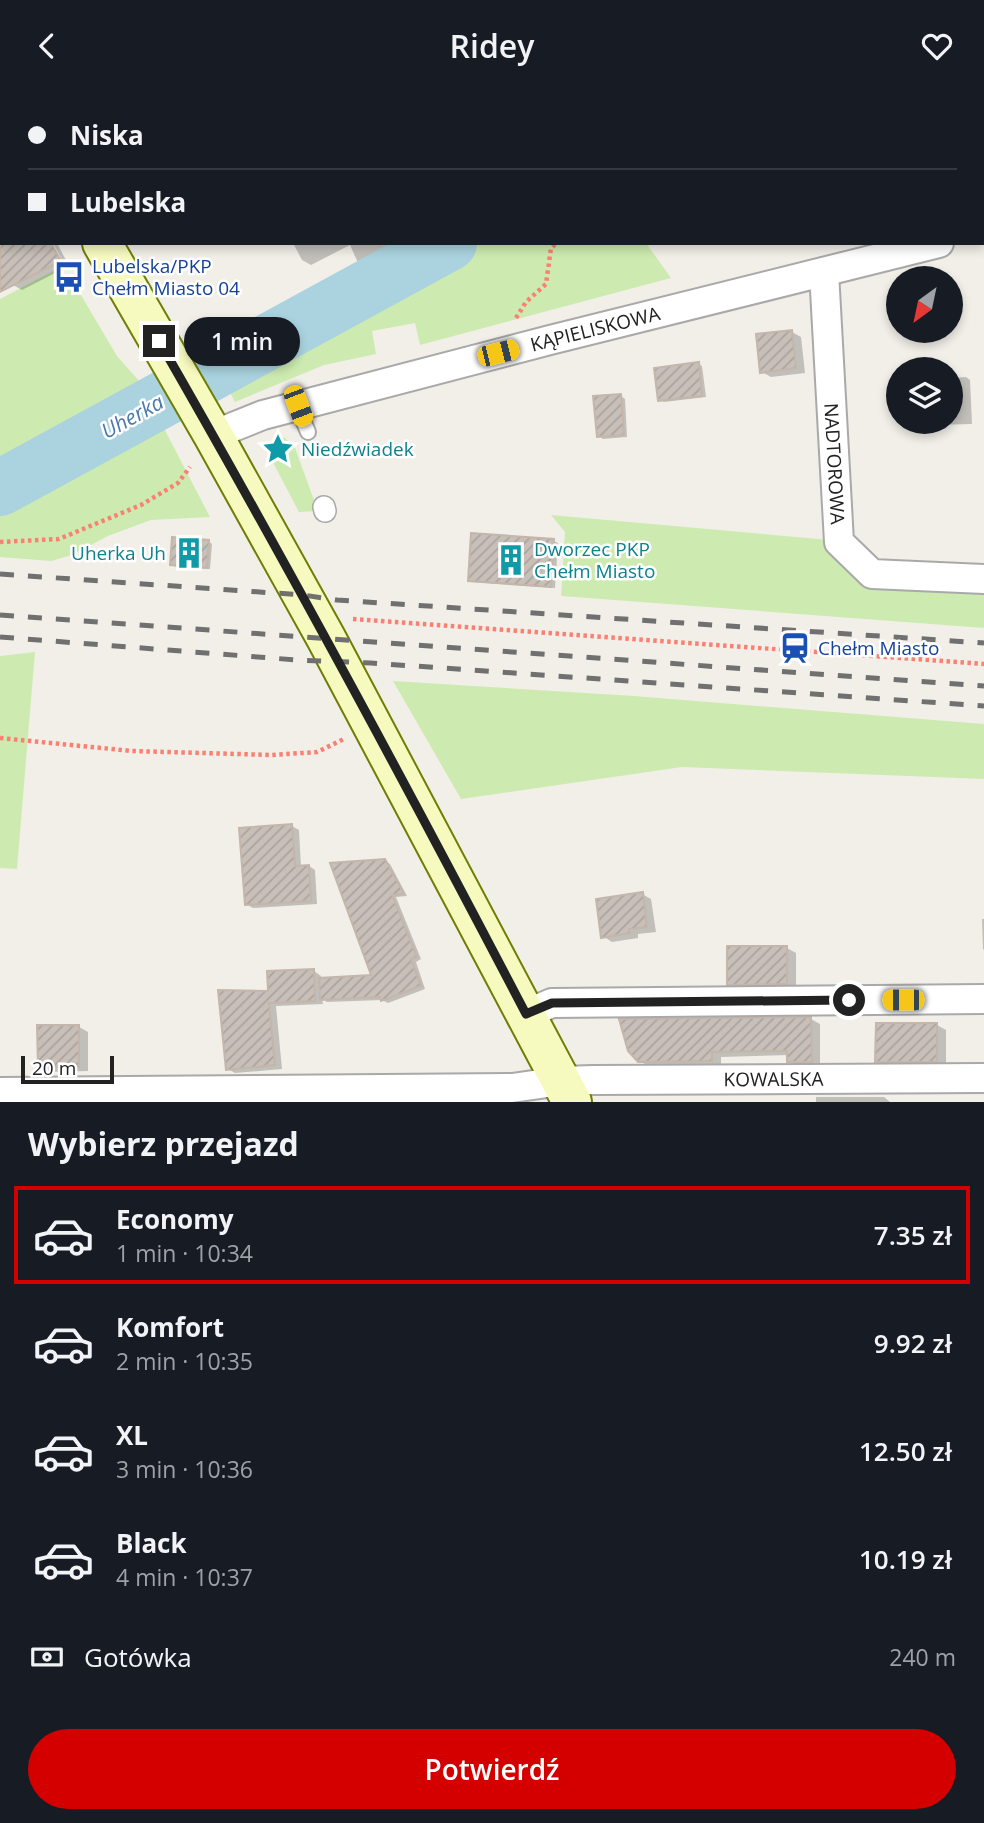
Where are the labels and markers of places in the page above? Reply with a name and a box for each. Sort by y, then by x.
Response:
place label: Lubelska/PKP Chełm Miasto 04 [92,253,240,301]
bus stop icon: Lubelska/PKP Chełm Miasto 04 [52,260,86,294]
place icon: Niedźwiadek [261,432,295,466]
place label: Niedźwiadek [301,436,414,462]
building icon: Uherka Uh [172,536,206,570]
place label: Dworzec PKP Chełm Miasto [534,536,655,584]
place label: Uherka Uh [71,540,166,566]
building icon: Dworzec PKP Chełm Miasto [494,543,528,577]
station icon: Chełm Miasto [778,631,812,665]
place label: Chełm Miasto [818,635,939,661]

